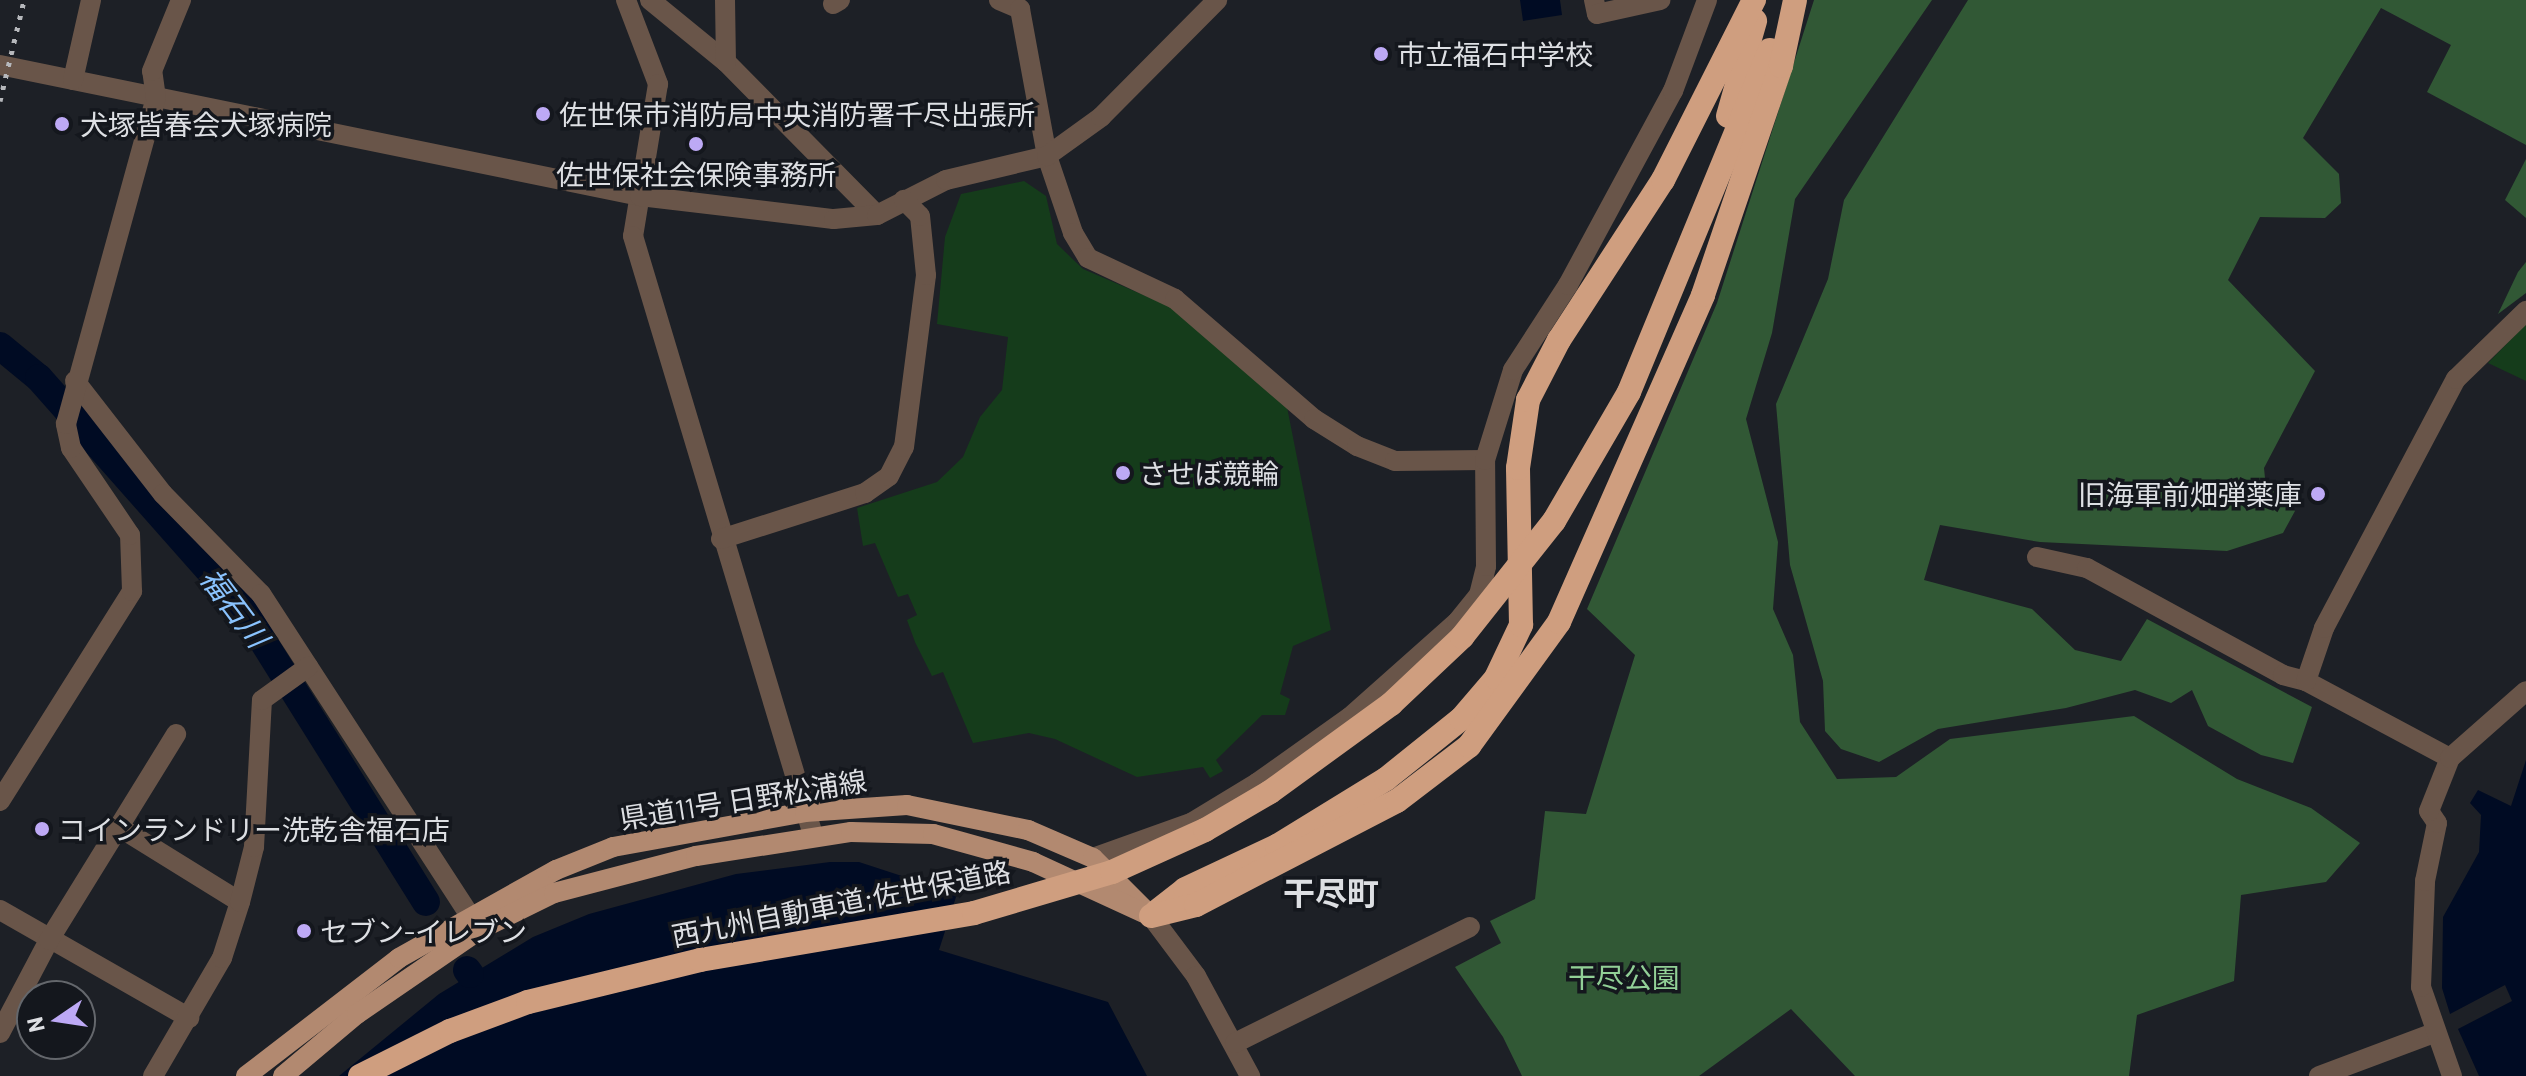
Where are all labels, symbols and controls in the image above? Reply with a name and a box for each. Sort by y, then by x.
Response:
place label: 市立福石中学校 [1397,37,1593,71]
marker: 市立福石中学校 [1372,45,1390,63]
place label: 佐世保市消防局中央消防署千尽出張所 [559,97,1035,131]
marker: 佐世保市消防局中央消防署千尽出張所 [534,105,552,123]
place label: 犬塚皆春会犬塚病院 [80,107,332,141]
marker: 犬塚皆春会犬塚病院 [51,113,73,135]
marker: 佐世保社会保険事務所 [687,135,705,153]
place label: 佐世保社会保険事務所 [556,157,836,191]
place label: させぼ競輪 [1139,456,1279,490]
marker: させぼ競輪 [1114,464,1132,482]
place label: 旧海軍前畑弾薬庫 [2078,477,2302,511]
marker: 旧海軍前畑弾薬庫 [2309,485,2327,503]
water label: 福石川 [194,560,276,654]
street label: 県道11号 日野松浦線 [617,763,869,835]
place label: コインランドリー洗乾舎福石店 [58,812,450,846]
marker: コインランドリー洗乾舎福石店 [33,820,51,838]
street label: 西九州自動車道;佐世保道路 [669,854,1013,952]
district label: 干尽町 [1283,873,1379,911]
place label: セブン-イレブン [320,914,527,948]
marker: セブン-イレブン [295,922,313,940]
park label: 干尽公園 [1568,960,1680,994]
north arrow [16,980,96,1060]
text: N [20,1015,49,1035]

